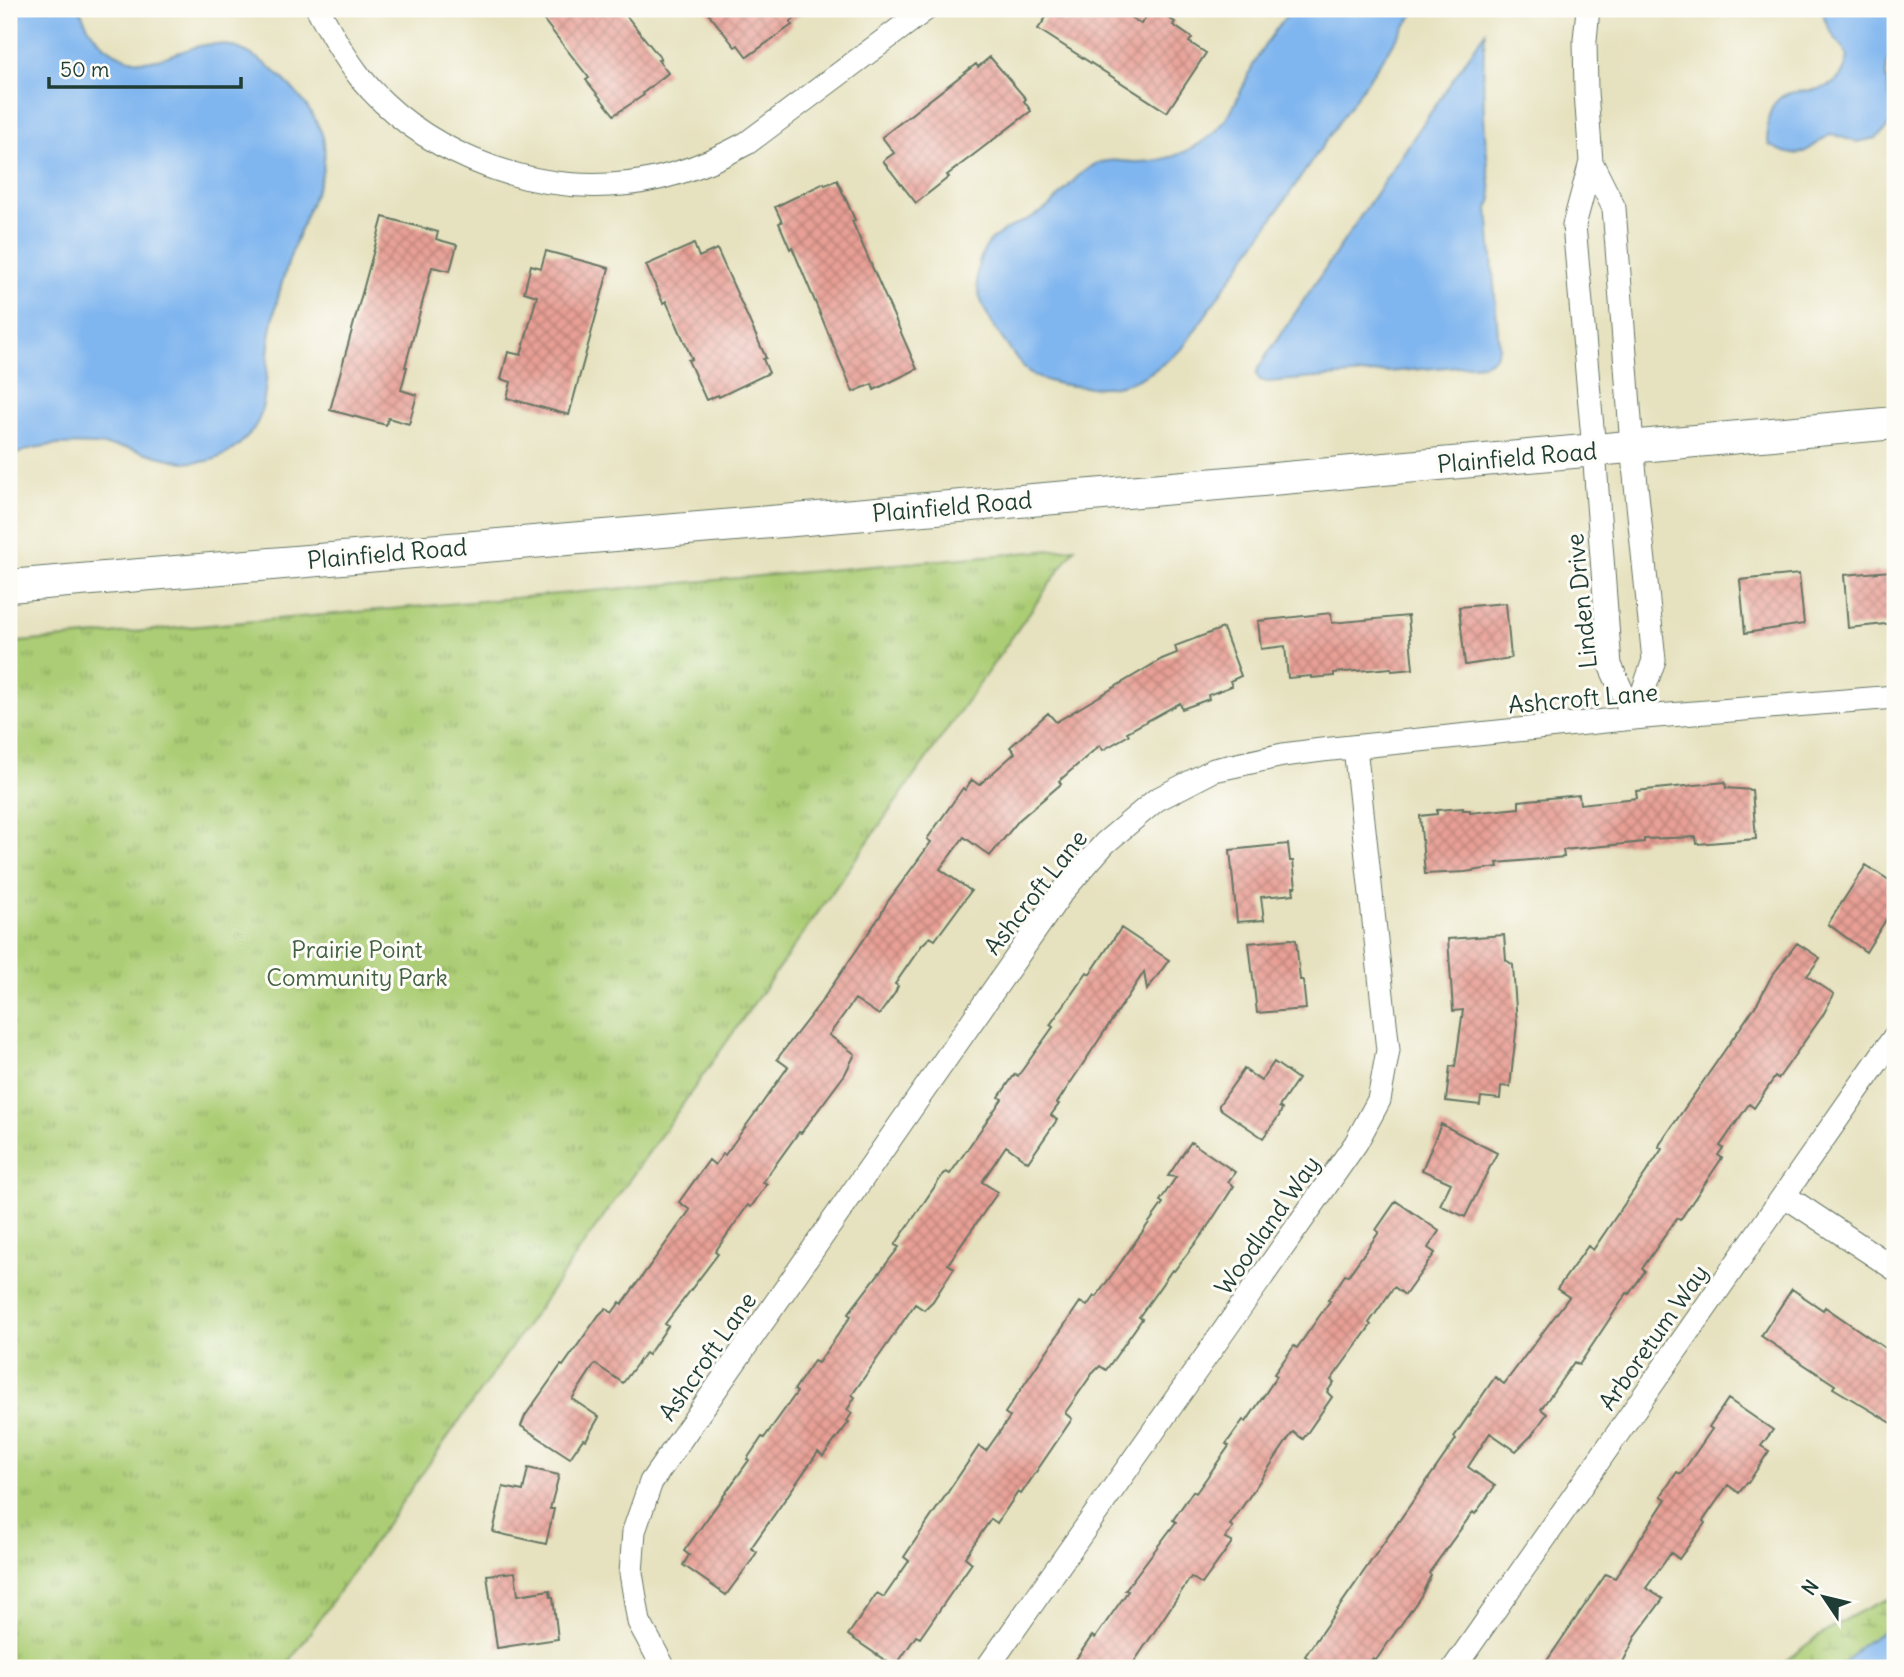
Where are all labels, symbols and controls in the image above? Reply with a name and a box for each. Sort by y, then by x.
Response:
scale bar [49,46,242,90]
text: 50 m [60,56,109,83]
street label: Plainfield Road [1436,435,1598,479]
street label: Plainfield Road [871,484,1033,528]
street label: Plainfield Road [306,531,468,575]
street label: Linden Drive [1559,532,1603,670]
street label: Ashcroft Lane [1507,677,1659,719]
street label: Ashcroft Lane [977,824,1093,960]
park label: Prairie Point Community Park [266,934,448,992]
street label: Woodland Way [1208,1150,1326,1300]
street label: Arboretum Way [1592,1258,1714,1416]
street label: Ashcroft Lane [652,1286,762,1426]
north arrow [1788,1562,1858,1632]
text: N [1796,1575,1824,1600]

